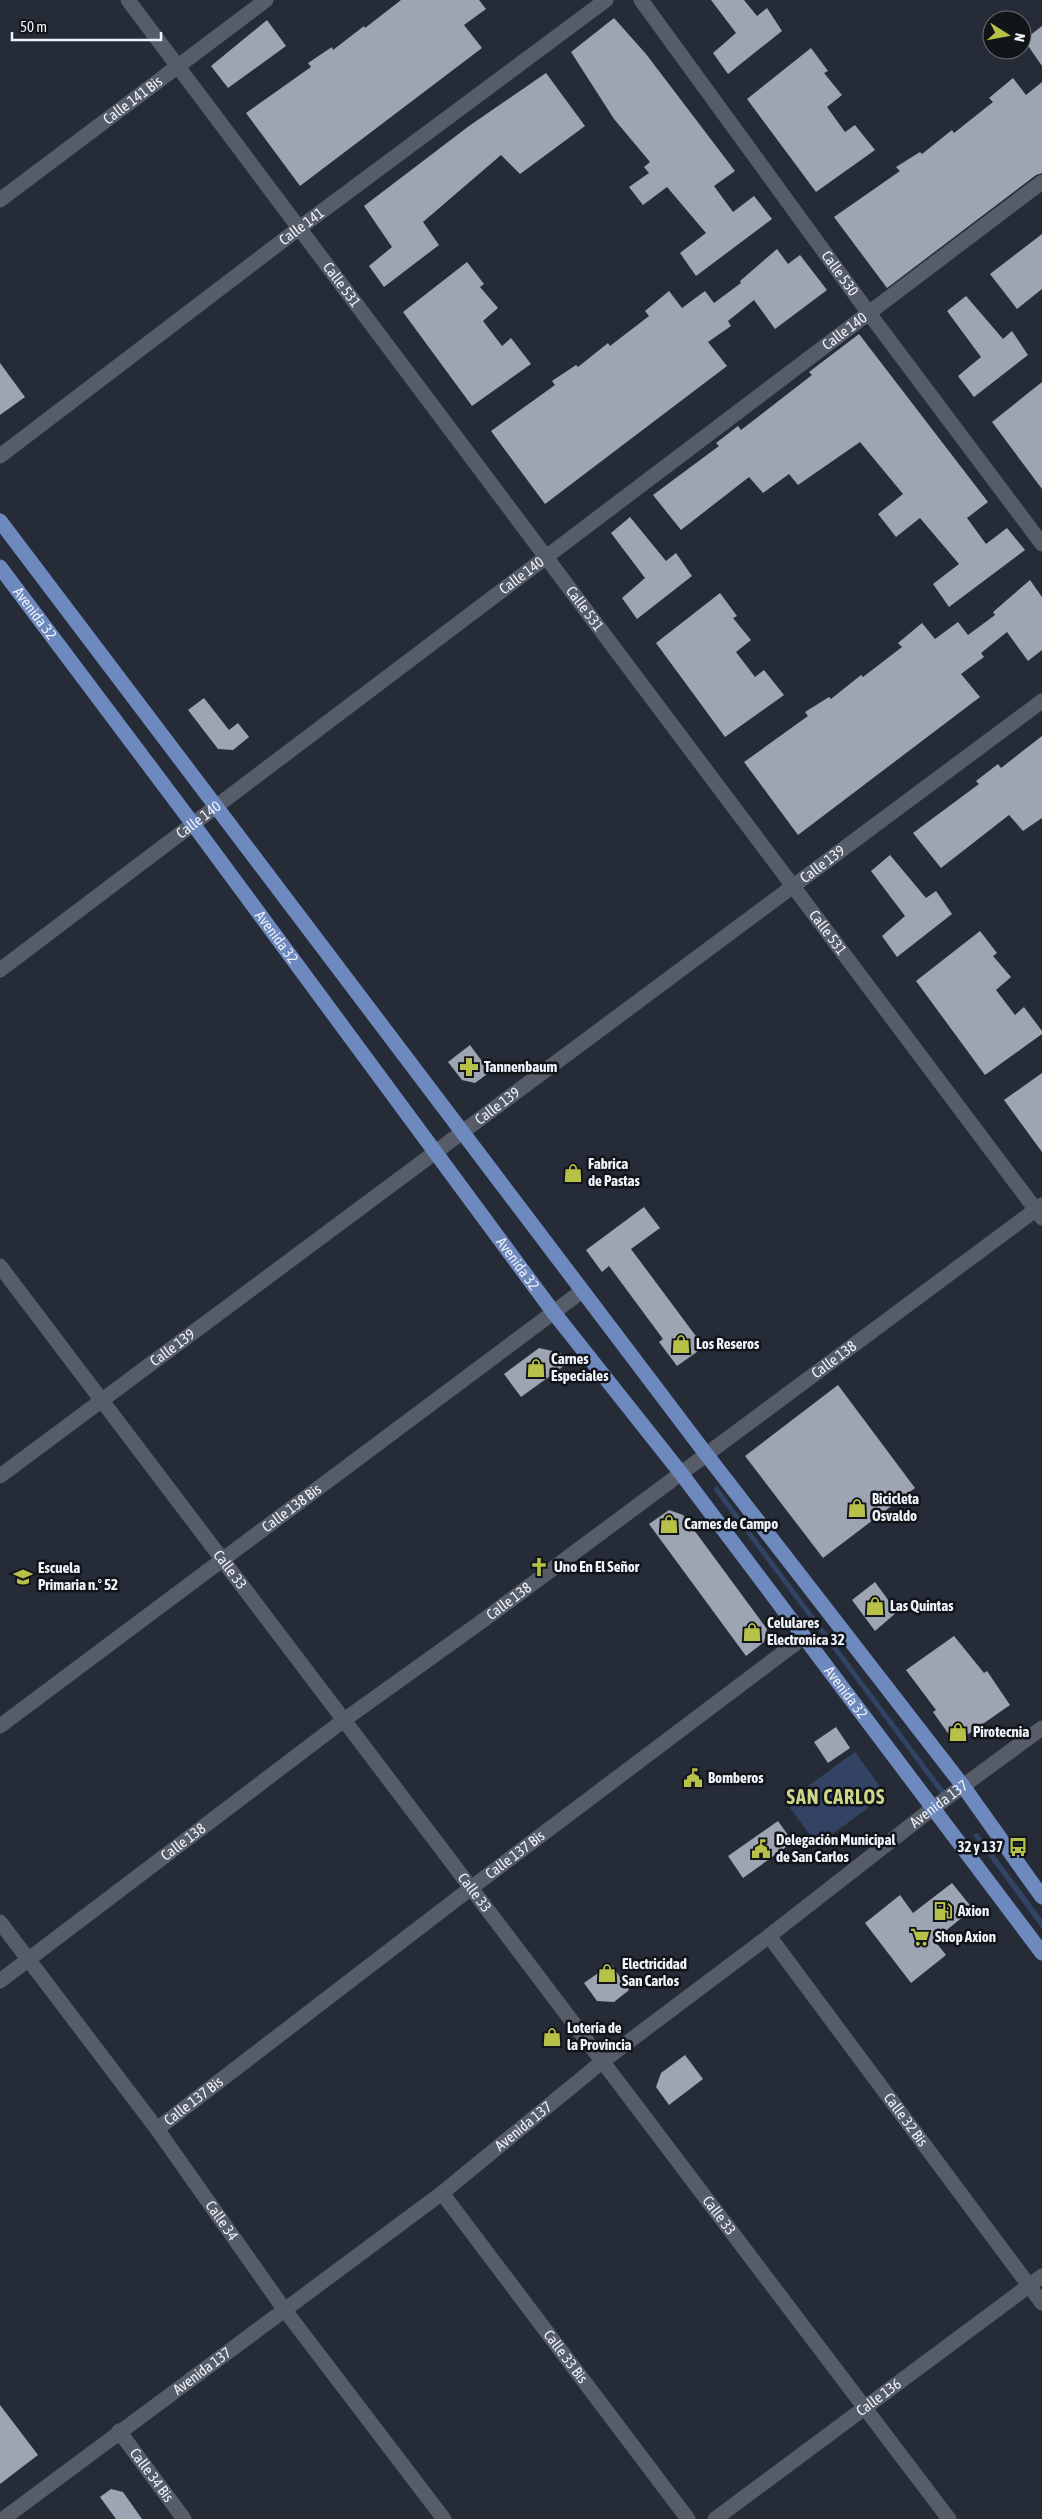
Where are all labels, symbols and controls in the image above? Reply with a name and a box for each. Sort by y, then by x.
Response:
scale bar [12,10,161,42]
north arrow [982,10,1032,60]
text: 50 m [20,18,47,35]
text: N [1011,32,1028,43]
street label: Calle 141 Bis [99,72,165,128]
street label: Calle 141 [276,204,327,248]
street label: Calle 530 [818,247,862,299]
street label: Calle 531 [320,259,364,310]
street label: Calle 140 [819,308,870,353]
street label: Calle 140 [496,553,547,597]
street label: Avenida 32 [10,583,60,643]
street label: Calle 531 [563,583,607,634]
street label: Calle 140 [173,797,224,842]
street label: Calle 139 [796,842,848,886]
street label: Avenida 32 [252,907,302,966]
street label: Calle 531 [806,907,851,958]
pharmacy icon: Tannenbaum [458,1056,480,1078]
place label: Tannenbaum [484,1058,557,1075]
street label: Calle 139 [471,1083,523,1128]
place label: Fabrica de Pastas [588,1155,641,1189]
shop icon: Fabrica de Pastas [562,1162,584,1184]
street label: Avenida 32 [493,1234,543,1293]
street label: Calle 139 [146,1325,198,1370]
shop icon: Los Reseros [670,1333,692,1355]
place label: Los Reseros [696,1335,760,1352]
street label: Calle 138 [808,1337,859,1381]
place label: Carnes Especiales [551,1350,609,1384]
shop icon: Carnes Especiales [525,1357,547,1379]
street label: Calle 138 Bis [258,1480,324,1535]
place label: Bicicleta Osvaldo [872,1490,919,1524]
shop icon: Bicicleta Osvaldo [846,1497,868,1519]
shop icon: Carnes de Campo [658,1513,680,1535]
place label: Carnes de Campo [684,1515,778,1532]
street label: Calle 33 [210,1547,251,1592]
church icon: Uno En El Señor [528,1556,550,1578]
place label: Uno En El Señor [554,1558,640,1575]
place label: Escuela Primaria n.° 52 [38,1559,118,1593]
school or university icon: Escuela Primaria n.° 52 [12,1566,34,1588]
street label: Calle 138 [483,1579,534,1623]
shop icon: Las Quintas [864,1595,886,1617]
place label: Las Quintas [890,1597,954,1614]
place label: Celulares Electronica 32 [767,1614,845,1648]
shop icon: Celulares Electronica 32 [741,1621,763,1643]
street label: Avenida 32 [821,1663,872,1722]
shop icon: Pirotecnia [947,1721,969,1743]
place label: Pirotecnia [973,1723,1029,1740]
public building icon: Bomberos [682,1767,704,1789]
place label: Bomberos [708,1769,764,1786]
street label: Avenida 137 [906,1776,971,1831]
district label: SAN CARLOS [787,1785,885,1808]
street label: Calle 138 [157,1819,209,1864]
street label: Calle 137 Bis [482,1827,548,1882]
place label: Delegación Municipal de San Carlos [776,1831,896,1865]
bus stop icon: 32 y 137 [1007,1836,1029,1858]
public building icon: Delegación Municipal de San Carlos [750,1838,772,1860]
place label: 32 y 137 [957,1838,1003,1855]
street label: Calle 33 [455,1869,495,1915]
fuel station icon: Axion [932,1900,954,1922]
place label: Axion [957,1902,989,1919]
supermarket icon: Shop Axion [909,1926,931,1948]
place label: Shop Axion [935,1928,996,1945]
place label: Electricidad San Carlos [622,1955,687,1989]
shop icon: Electricidad San Carlos [596,1962,618,1984]
place label: Lotería de la Provincia [567,2019,632,2053]
shop icon: Lotería de la Provincia [541,2026,563,2048]
street label: Calle 137 Bis [160,2073,226,2129]
street label: Calle 32 Bis [881,2089,932,2150]
street label: Avenida 137 [491,2098,555,2154]
street label: Calle 33 [699,2192,740,2238]
street label: Calle 34 [202,2197,242,2243]
street label: Calle 33 Bis [540,2326,591,2386]
street label: Avenida 137 [169,2344,234,2398]
street label: Calle 136 [853,2375,904,2419]
street label: Calle 34 Bis [127,2445,177,2505]

